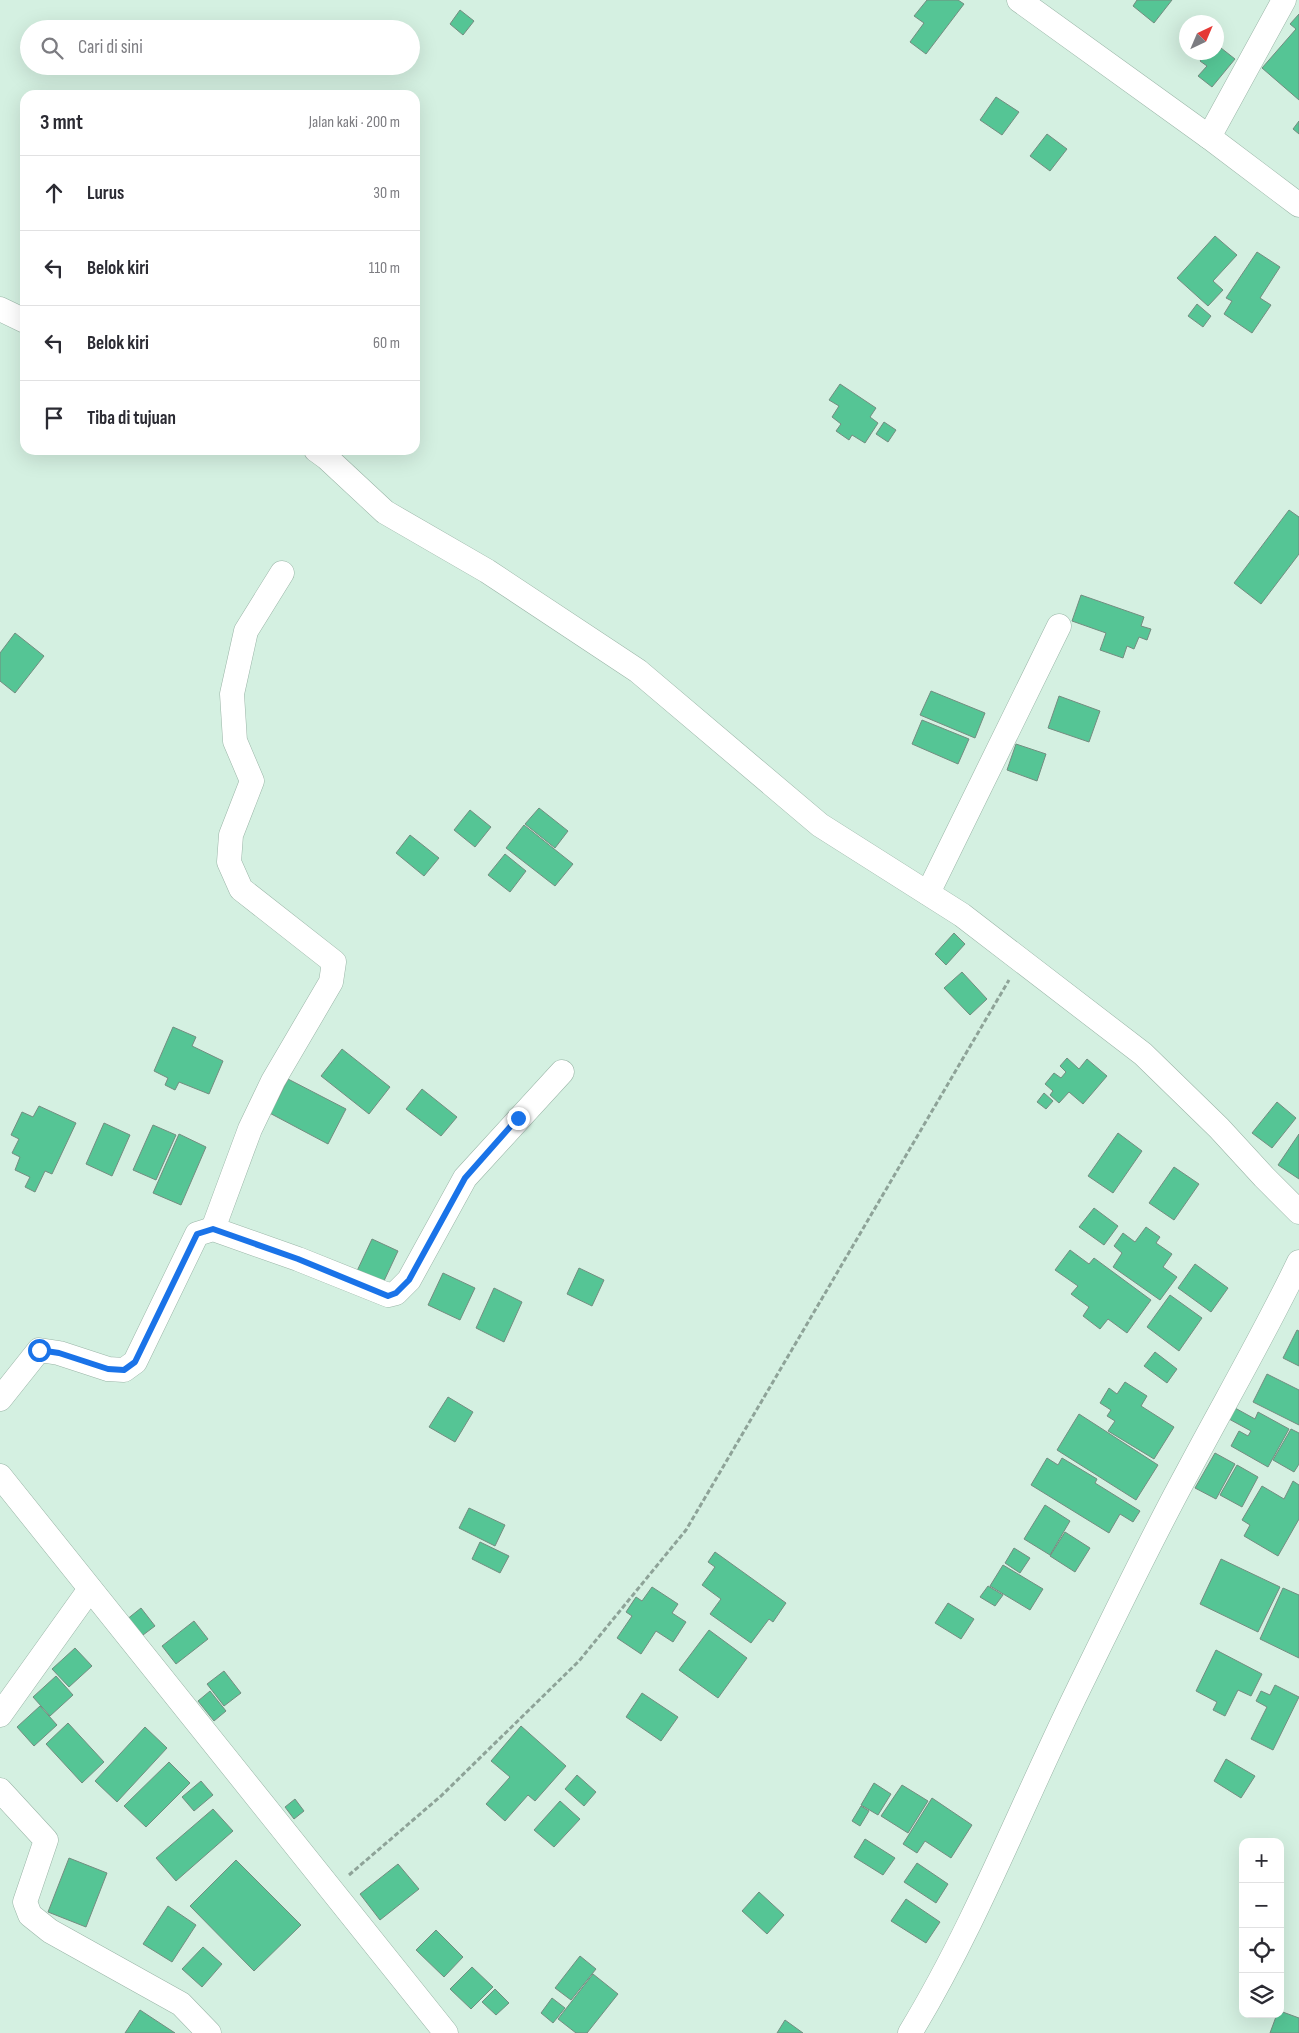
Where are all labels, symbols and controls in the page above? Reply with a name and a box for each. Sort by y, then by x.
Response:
north arrow [1179,15,1224,60]
search box [20,20,420,75]
icon: search [38,34,66,62]
text: Cari di sini [78,36,143,59]
text: 3 mnt [40,110,83,135]
text: Jalan kaki · 200 m [309,113,400,132]
icon: ahead [40,179,68,207]
text: Lurus [87,182,124,205]
text: 30 m [373,184,400,203]
icon: left [40,254,68,282]
text: Belok kiri [87,257,149,280]
text: 110 m [369,259,400,278]
icon: left [40,329,68,357]
text: Belok kiri [87,332,149,355]
text: 60 m [373,334,400,353]
icon: arrive [40,404,68,432]
text: Tiba di tujuan [87,407,176,430]
route end [507,1107,530,1130]
route start [28,1339,51,1362]
map controls [1239,1838,1284,2018]
button: + [1239,1838,1284,1883]
button: − [1239,1883,1284,1928]
button: locate [1239,1928,1284,1973]
button: layers [1239,1973,1284,2018]

